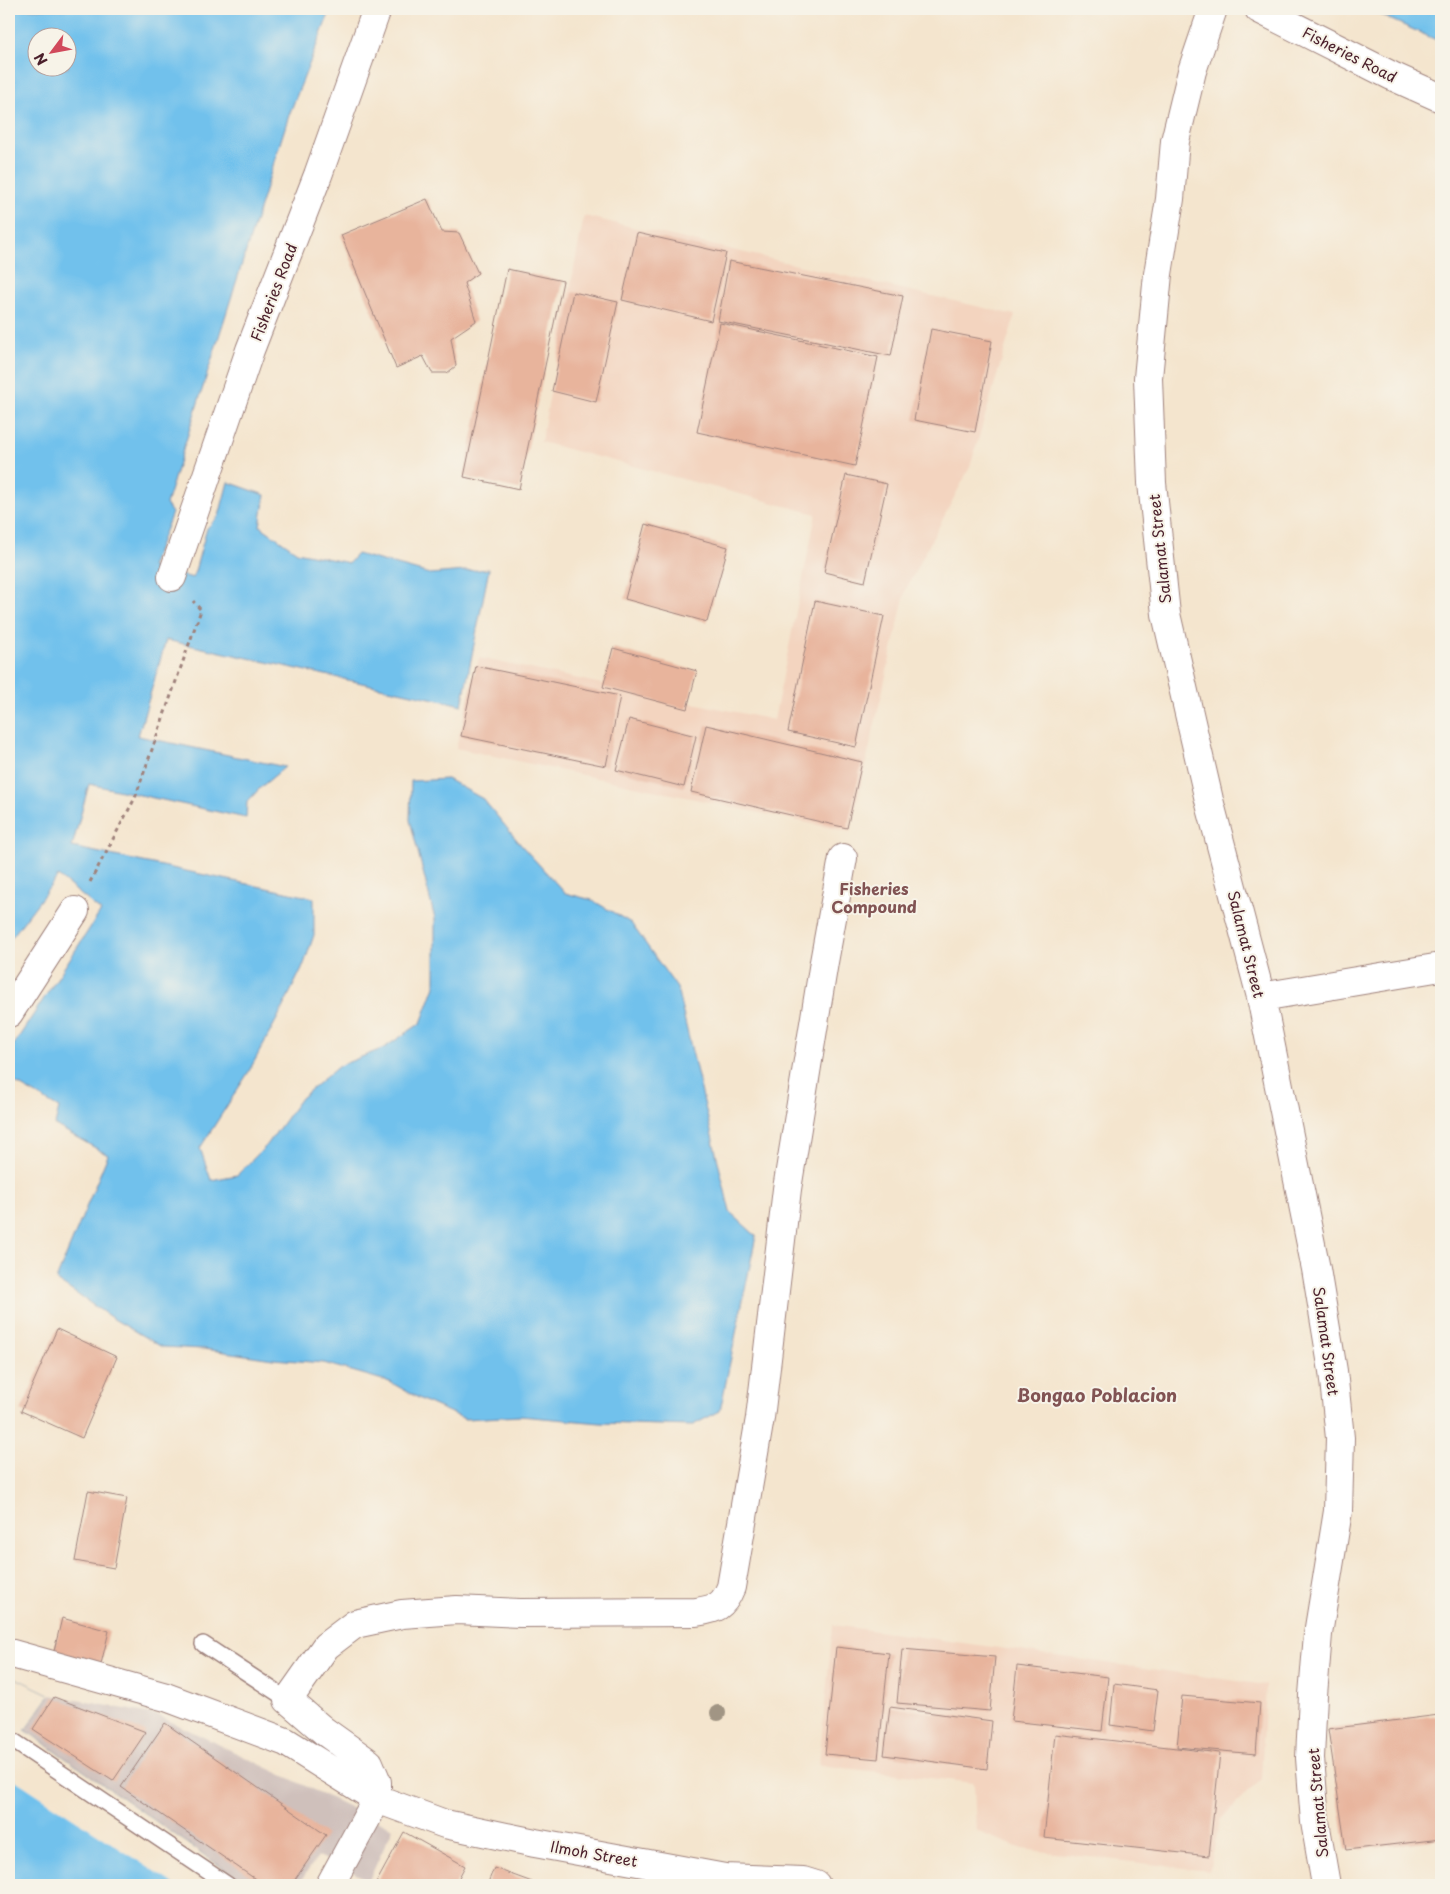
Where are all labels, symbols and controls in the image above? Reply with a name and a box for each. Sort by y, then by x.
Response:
street label: Fisheries Road [1299,20,1401,88]
north arrow [28,28,78,78]
text: N [29,49,52,69]
street label: Fisheries Road [244,240,302,344]
street label: Salamat Street [1142,493,1176,605]
district label: Fisheries Compound [831,876,917,918]
street label: Salamat Street [1223,888,1271,1000]
street label: Salamat Street [1308,1285,1346,1397]
district label: Bongao Poblacion [1017,1381,1177,1408]
street label: Salamat Street [1301,1747,1333,1859]
street label: Ilmoh Street [549,1834,639,1872]

